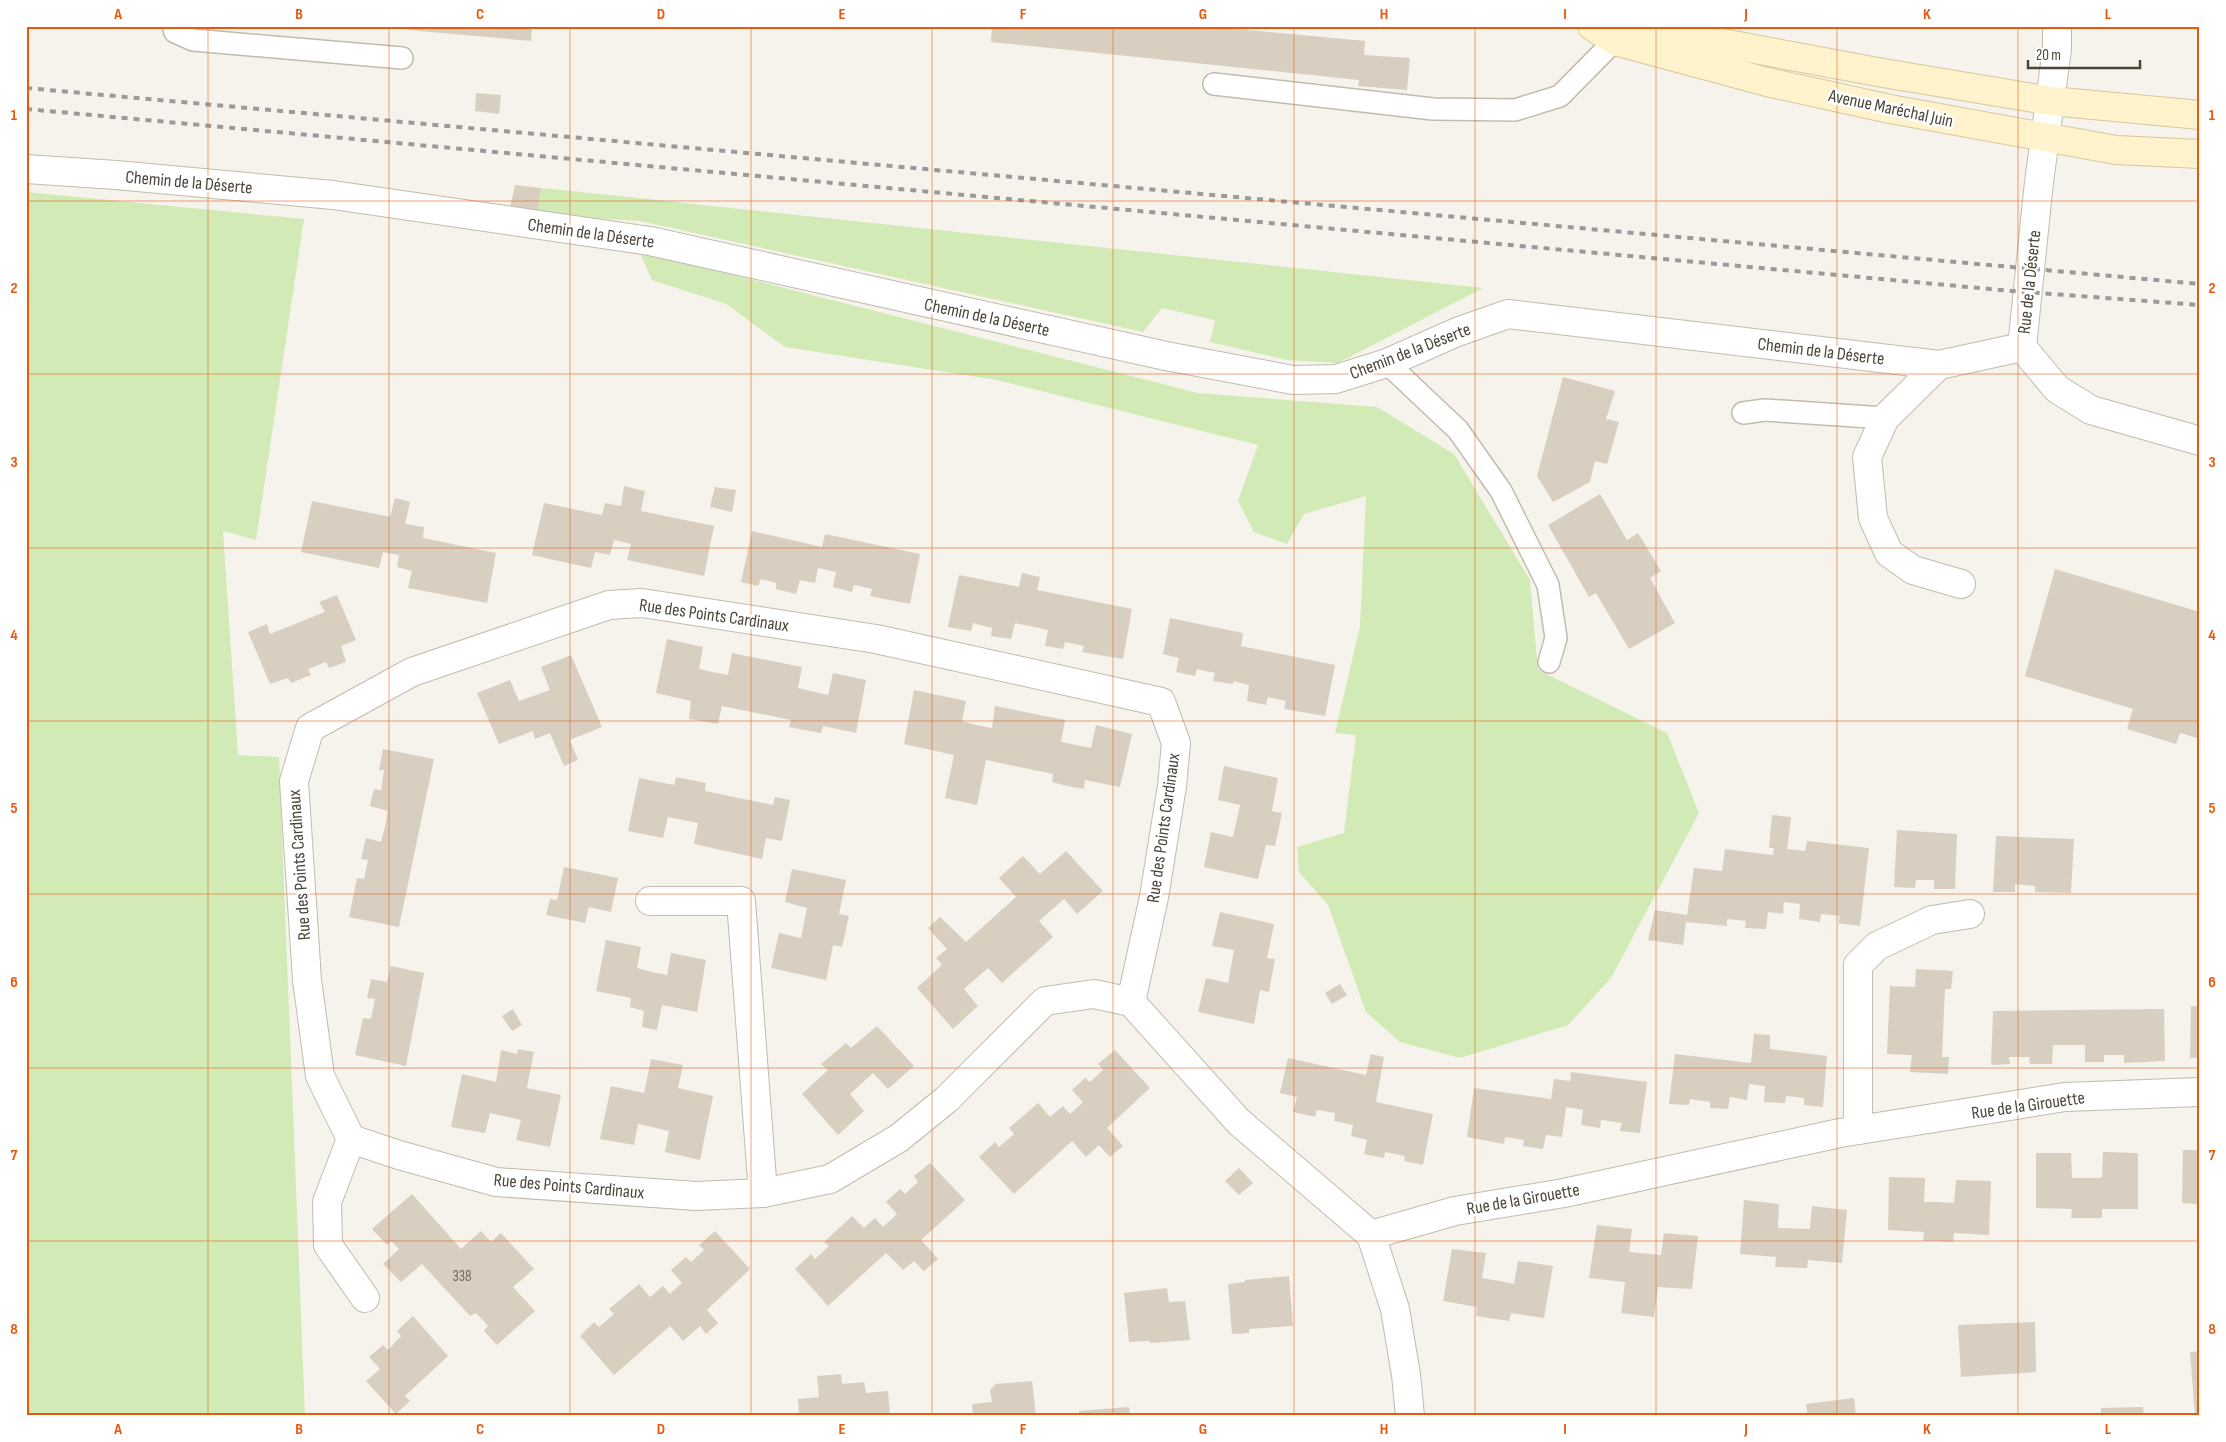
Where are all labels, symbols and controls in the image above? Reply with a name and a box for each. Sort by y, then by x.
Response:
text: A [113,5,122,24]
text: B [295,5,303,24]
text: C [476,5,484,24]
text: D [657,5,665,24]
text: E [839,5,846,24]
text: F [1020,5,1027,24]
text: G [1199,5,1207,24]
text: H [1380,5,1388,24]
text: I [1563,5,1567,24]
text: J [1743,5,1748,24]
text: K [1923,5,1931,24]
text: L [2105,5,2112,24]
scale bar [2028,38,2141,70]
text: 20 m [2036,46,2061,65]
street label: Avenue Maréchal Juin [1826,85,1955,132]
text: 1 [11,106,18,125]
text: 1 [2209,106,2216,125]
street label: Chemin de la Déserte [124,166,253,199]
street label: Chemin de la Déserte [526,214,656,253]
street label: Rue de la Déserte [2014,229,2045,335]
text: 2 [10,279,18,298]
text: 2 [2208,279,2216,298]
street label: Chemin de la Déserte [922,294,1052,341]
street label: Chemin de la Déserte [1347,319,1474,384]
street label: Chemin de la Déserte [1756,333,1886,370]
text: 3 [10,453,18,472]
text: 3 [2208,453,2216,472]
street label: Rue des Points Cardinaux [638,595,790,636]
text: 4 [10,626,18,645]
text: 4 [2208,626,2216,645]
street label: Rue des Points Cardinaux [1143,752,1184,904]
street label: Rue des Points Cardinaux [284,789,315,941]
text: 5 [10,799,18,818]
text: 5 [2208,799,2216,818]
text: 6 [10,973,18,992]
text: 6 [2208,973,2216,992]
street label: Rue de la Girouette [1970,1087,2086,1124]
text: 7 [11,1146,18,1165]
text: 7 [2209,1146,2216,1165]
street label: Rue des Points Cardinaux [493,1169,645,1204]
street label: Rue de la Girouette [1465,1179,1581,1220]
house number: 338 [452,1267,472,1286]
text: 8 [10,1320,18,1339]
text: 8 [2208,1320,2216,1339]
text: A [113,1420,122,1439]
text: B [295,1420,303,1439]
text: C [476,1420,484,1439]
text: D [657,1420,665,1439]
text: E [839,1420,846,1439]
text: F [1020,1420,1027,1439]
text: G [1199,1420,1207,1439]
text: H [1380,1420,1388,1439]
text: I [1563,1420,1567,1439]
text: J [1743,1420,1748,1439]
text: K [1923,1420,1931,1439]
text: L [2105,1420,2112,1439]

